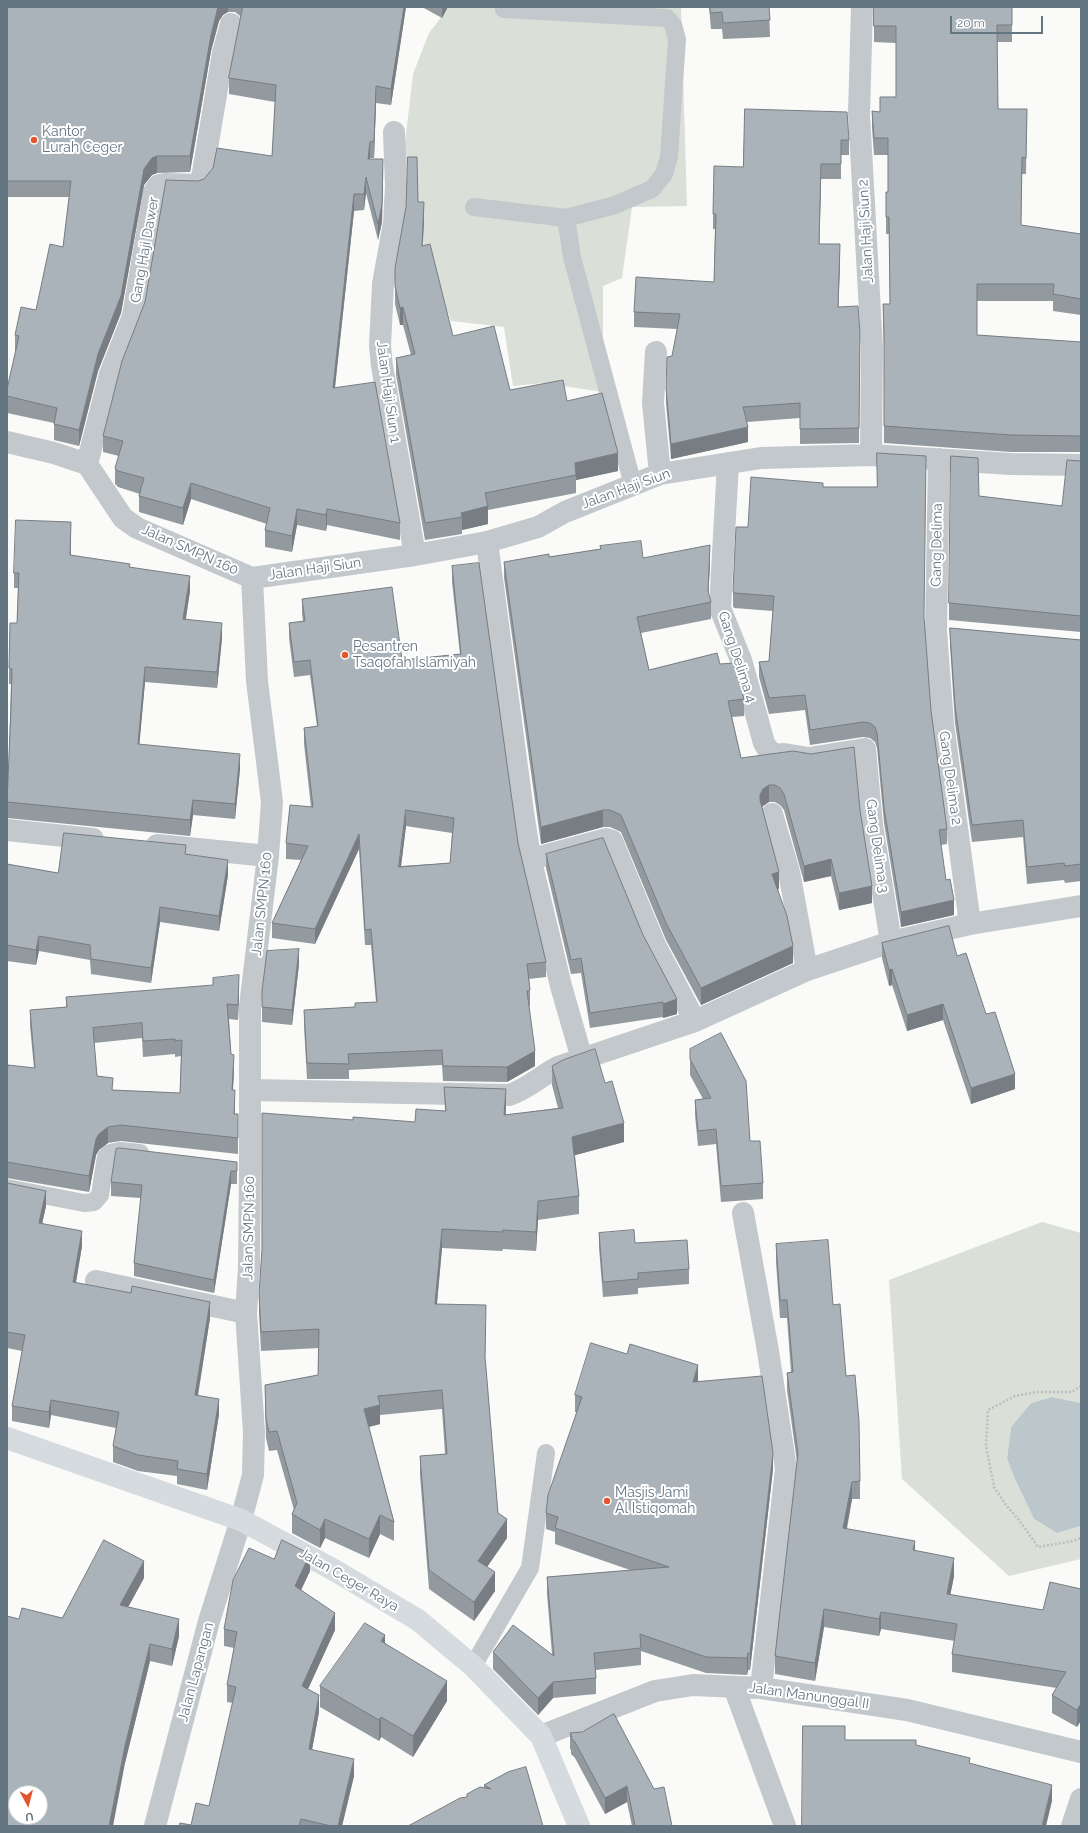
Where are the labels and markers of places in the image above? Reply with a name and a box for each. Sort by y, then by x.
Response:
place label: Kantor Lurah Ceger [42,124,122,156]
marker: Kantor Lurah Ceger [29,135,39,145]
place label: Pesantren Tsaqofah Islamiyah [353,639,476,672]
marker: Pesantren Tsaqofah Islamiyah [340,650,350,660]
place label: Masjis Jami Al Istiqomah [615,1485,695,1518]
marker: Masjis Jami Al Istiqomah [602,1496,612,1506]

